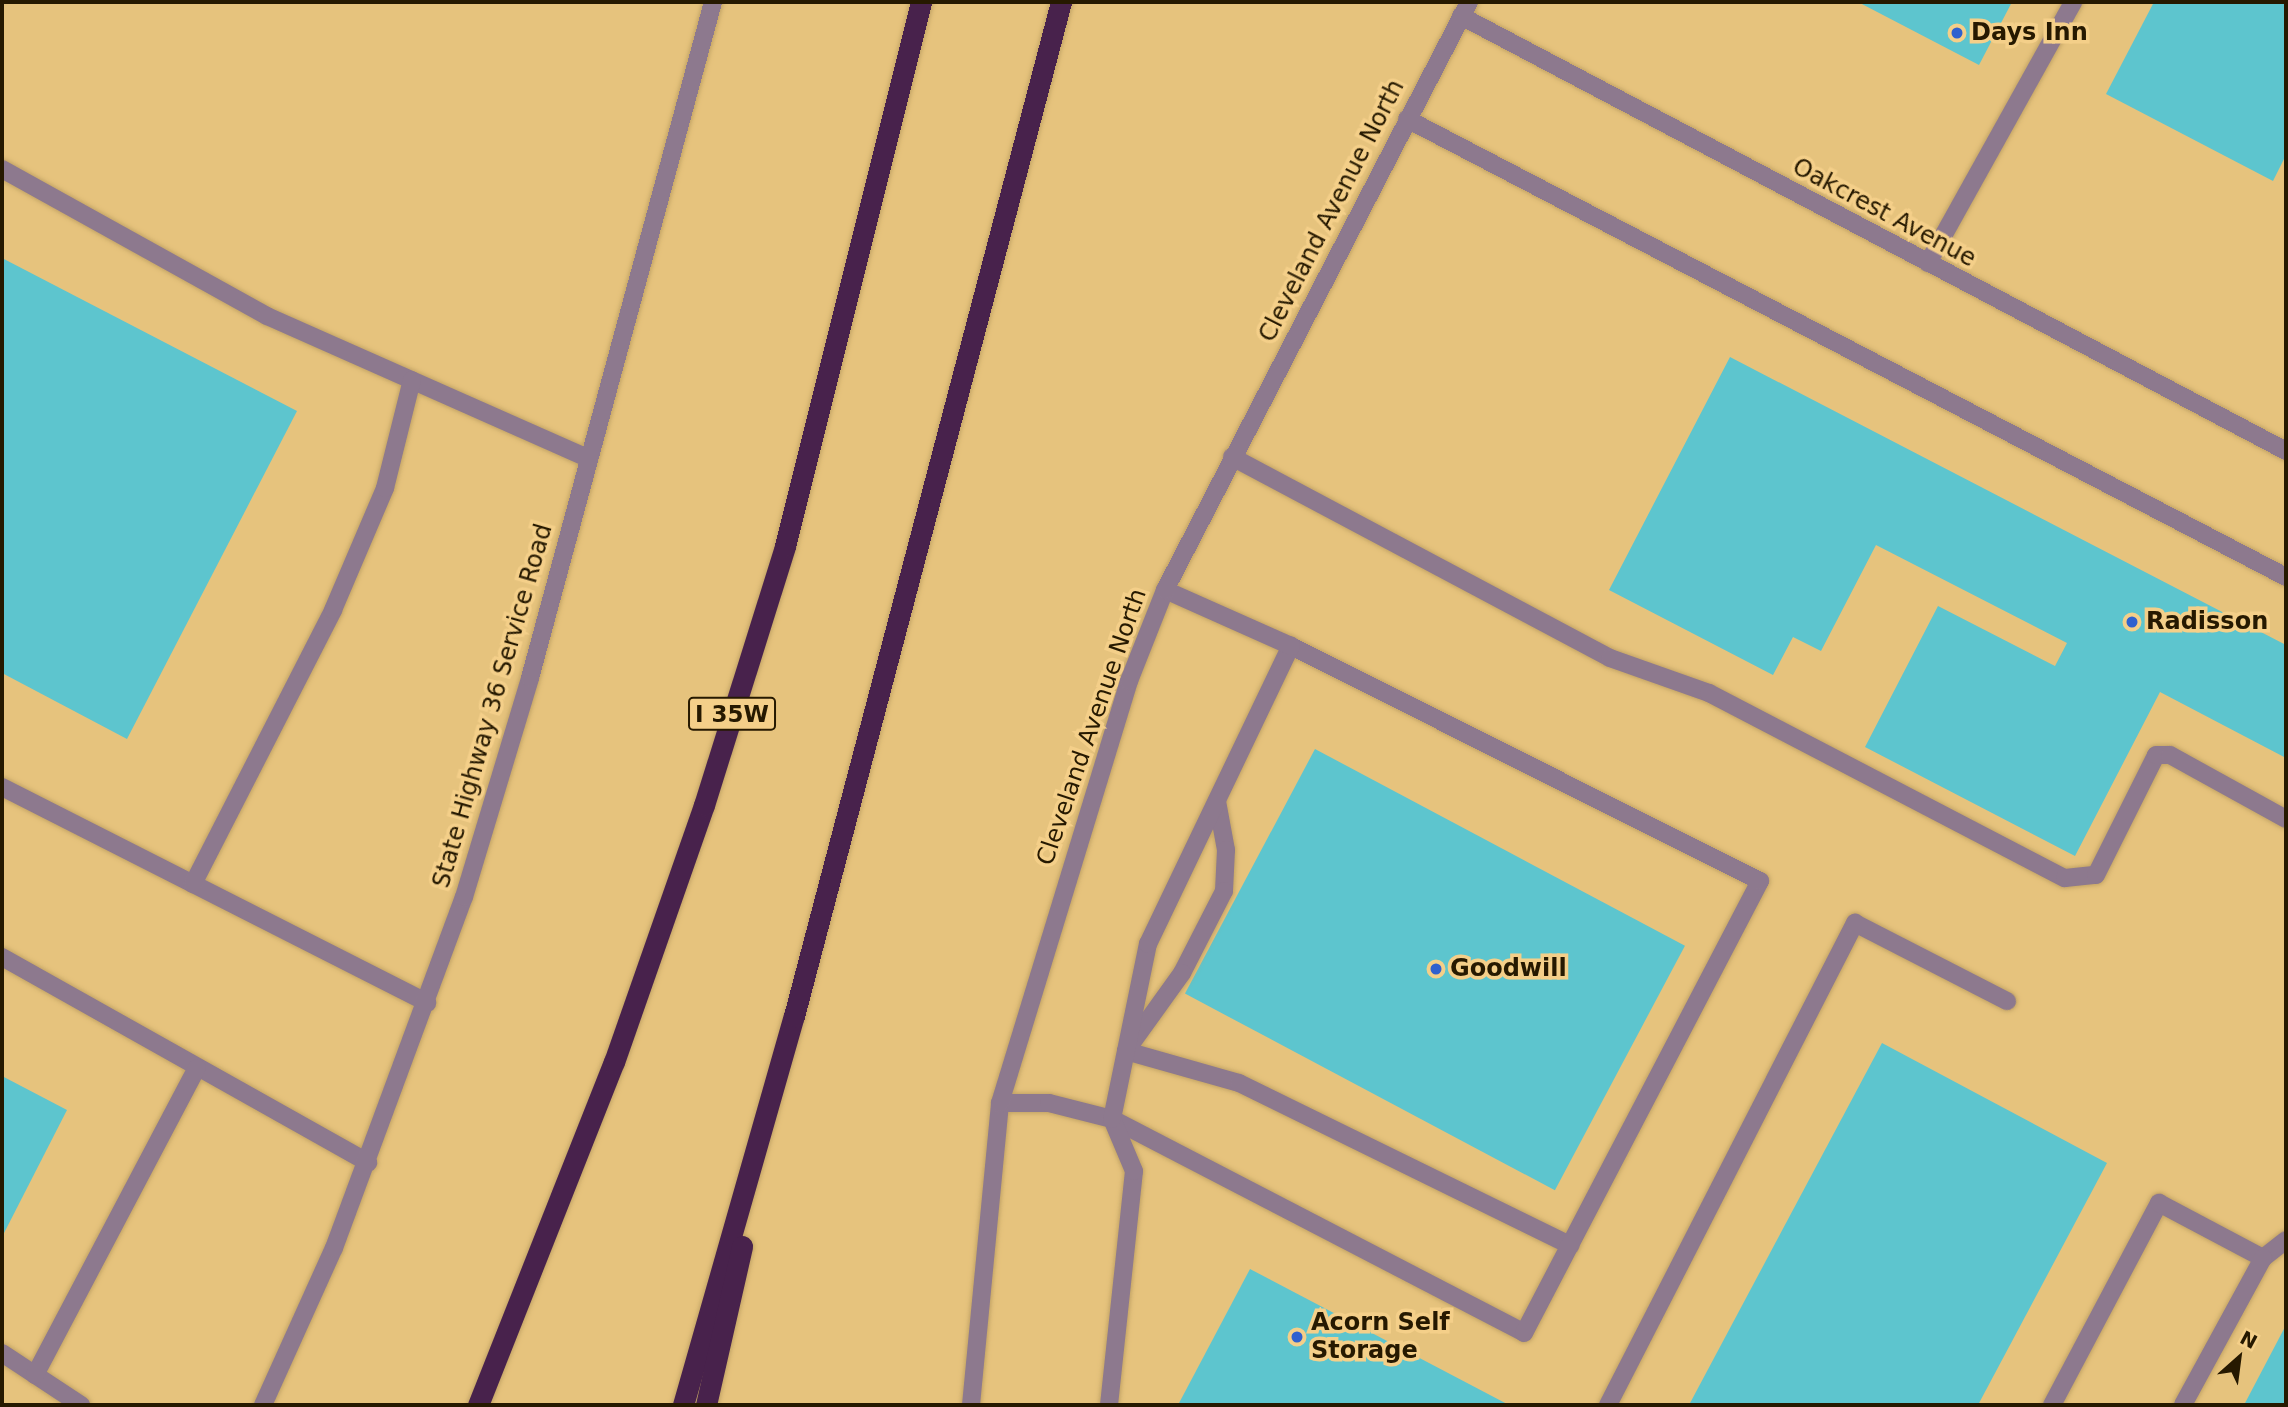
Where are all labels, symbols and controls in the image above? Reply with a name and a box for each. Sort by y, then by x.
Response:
place label: Days Inn [1971,19,2088,47]
marker: Days Inn [1949,25,1965,41]
street label: Cleveland Avenue North [1253,75,1411,347]
street label: Oakcrest Avenue [1787,153,1981,273]
street label: State Highway 36 Service Road [427,521,559,891]
street label: Cleveland Avenue North [1031,585,1153,869]
place label: Radisson [2146,608,2268,636]
marker: Radisson [2124,614,2140,630]
road number: I 35W [686,694,778,734]
place label: Goodwill [1450,955,1567,983]
marker: Goodwill [1428,961,1444,977]
place label: Acorn Self Storage [1311,1309,1450,1365]
north arrow [2204,1323,2274,1393]
text: N [2237,1326,2261,1353]
marker: Acorn Self Storage [1289,1329,1305,1345]

